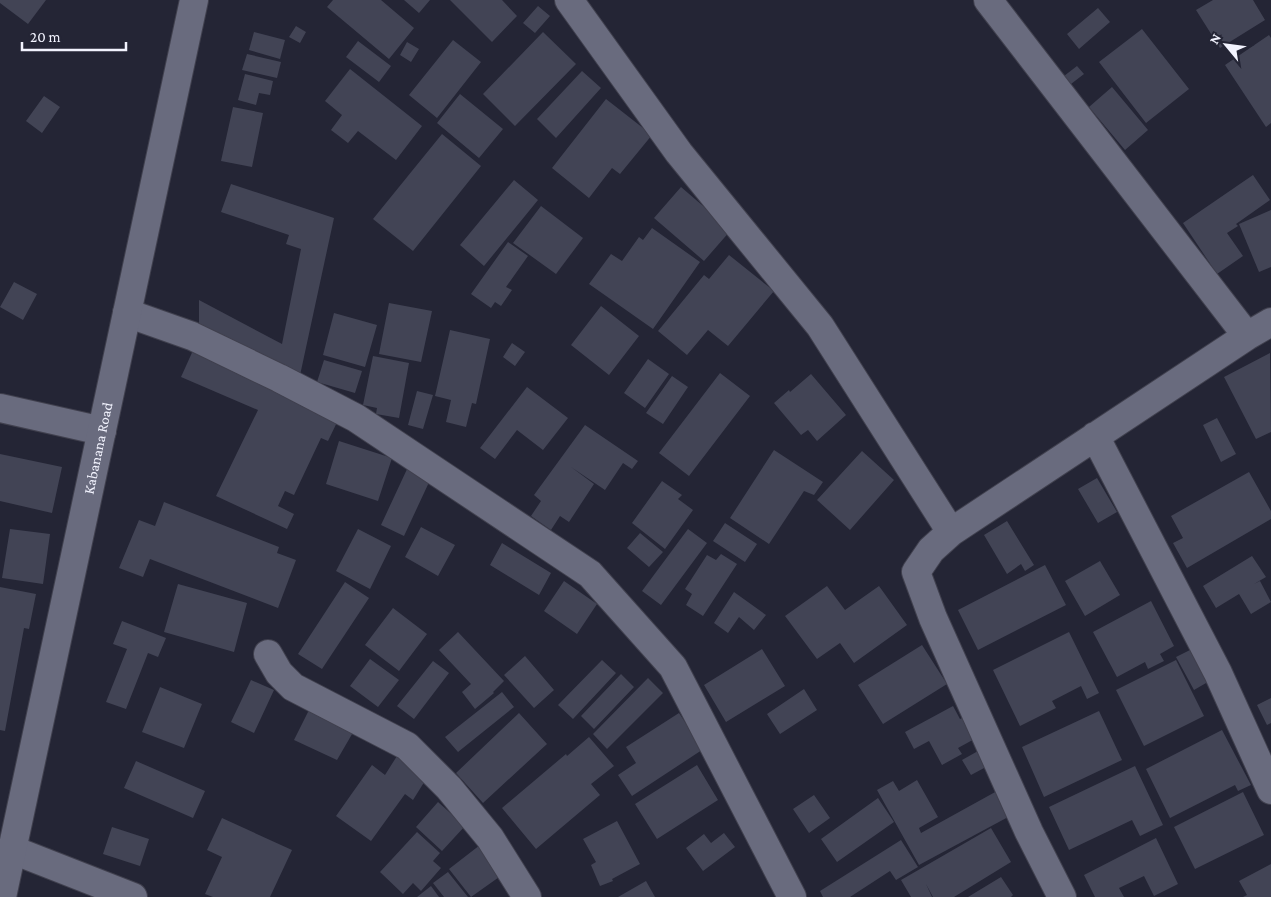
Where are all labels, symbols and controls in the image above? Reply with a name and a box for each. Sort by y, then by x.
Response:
scale bar [22,20,126,52]
north arrow [1201,20,1251,70]
text: 20 m [30,29,61,45]
text: N [1205,30,1224,47]
street label: Kabanana Road [80,401,116,496]

